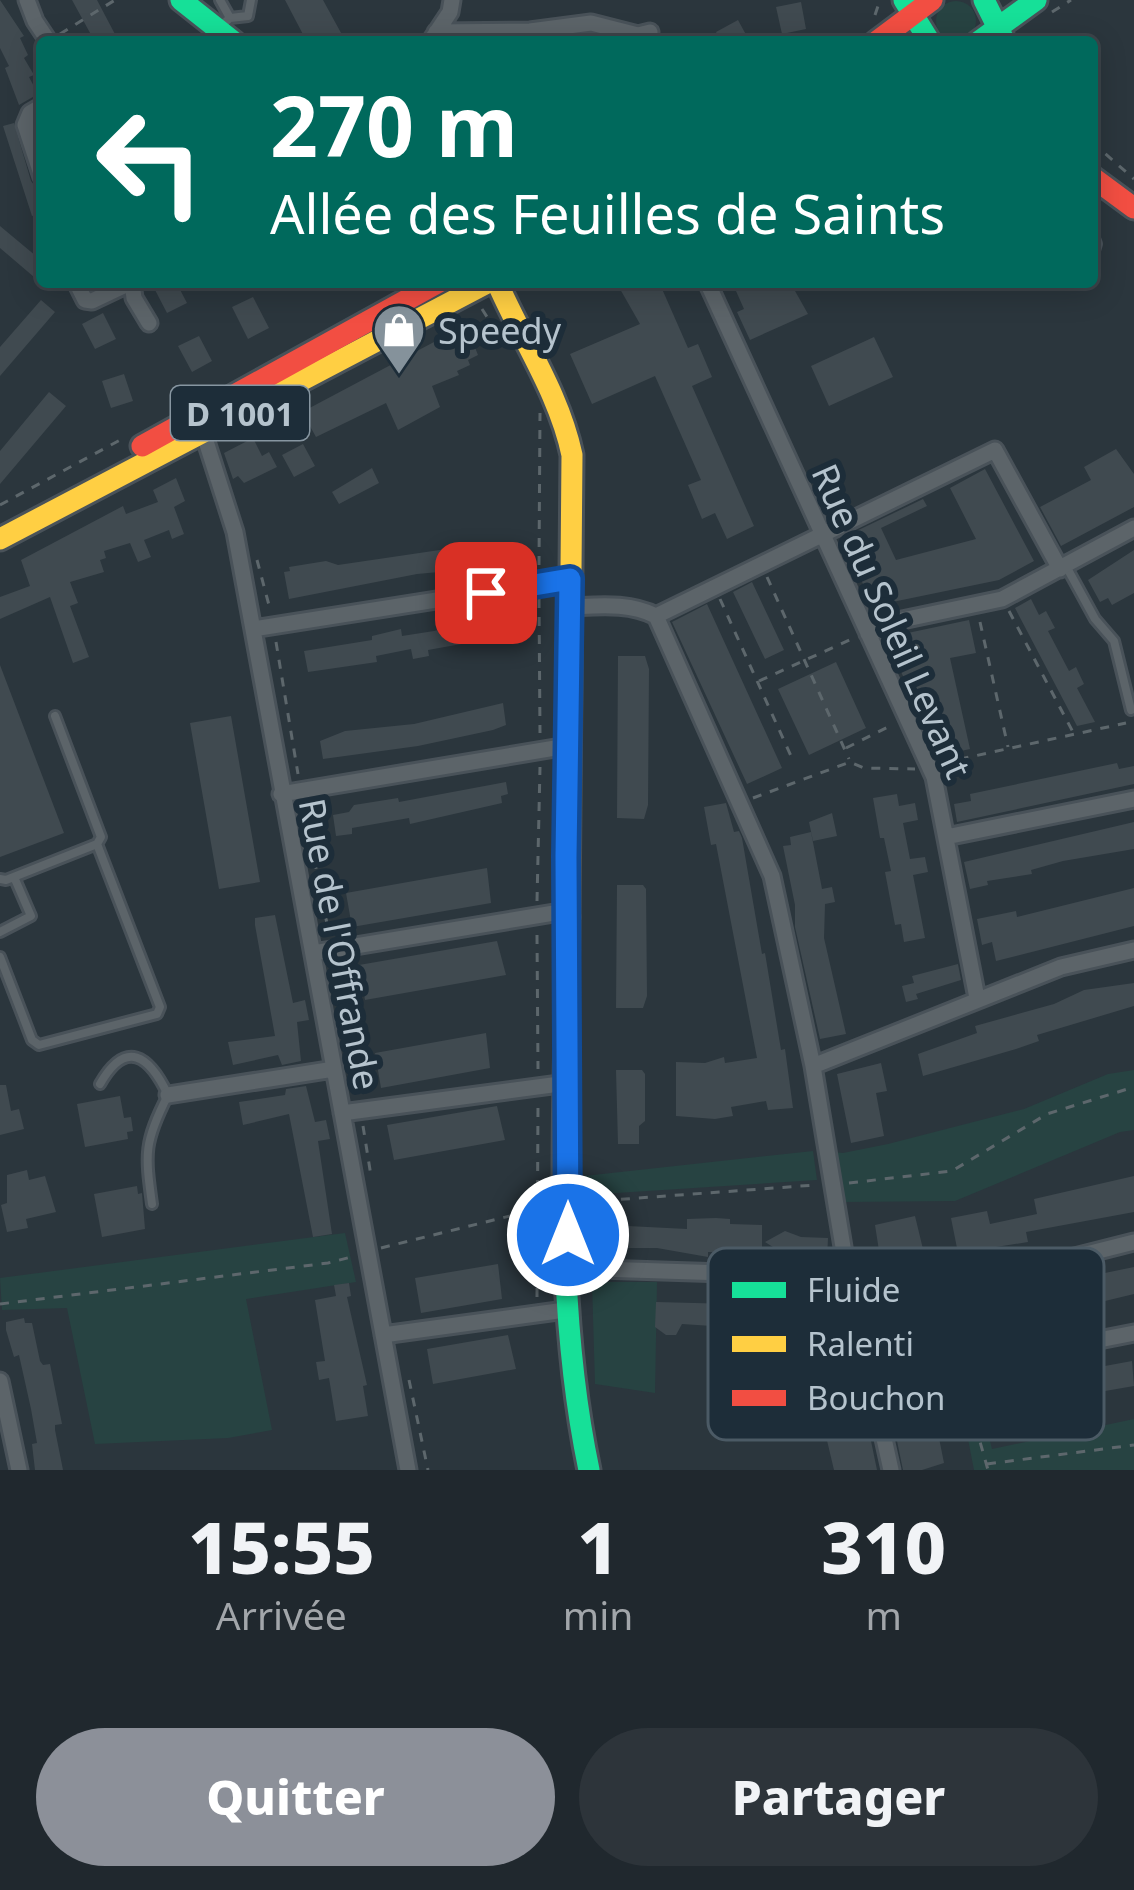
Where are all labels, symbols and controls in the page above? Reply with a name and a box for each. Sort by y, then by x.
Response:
text: 270 m [270,67,518,182]
icon: left [72,84,228,240]
text: Allée des Feuilles de Saints [270,176,945,250]
shop icon: Speedy [371,302,427,376]
place label: Speedy [438,306,562,355]
road number: D 1001 [171,386,309,440]
street label: Rue du Soleil Levant [801,456,983,786]
pin [435,542,537,644]
icon: arrive [453,560,519,626]
street label: Rue de l'Offrande [288,794,392,1094]
position arrow [505,1172,631,1298]
legend [708,1248,1104,1440]
text: Fluide [807,1267,900,1312]
text: Ralenti [807,1321,914,1366]
text: Bouchon [807,1375,945,1420]
text: 15:55 [188,1497,375,1595]
text: 1 [577,1497,619,1595]
text: 310 [821,1497,946,1595]
text: Arrivée [216,1588,347,1641]
text: min [563,1588,633,1641]
text: m [865,1588,902,1641]
button: Quitter [36,1728,555,1866]
button: Partager [579,1728,1098,1866]

